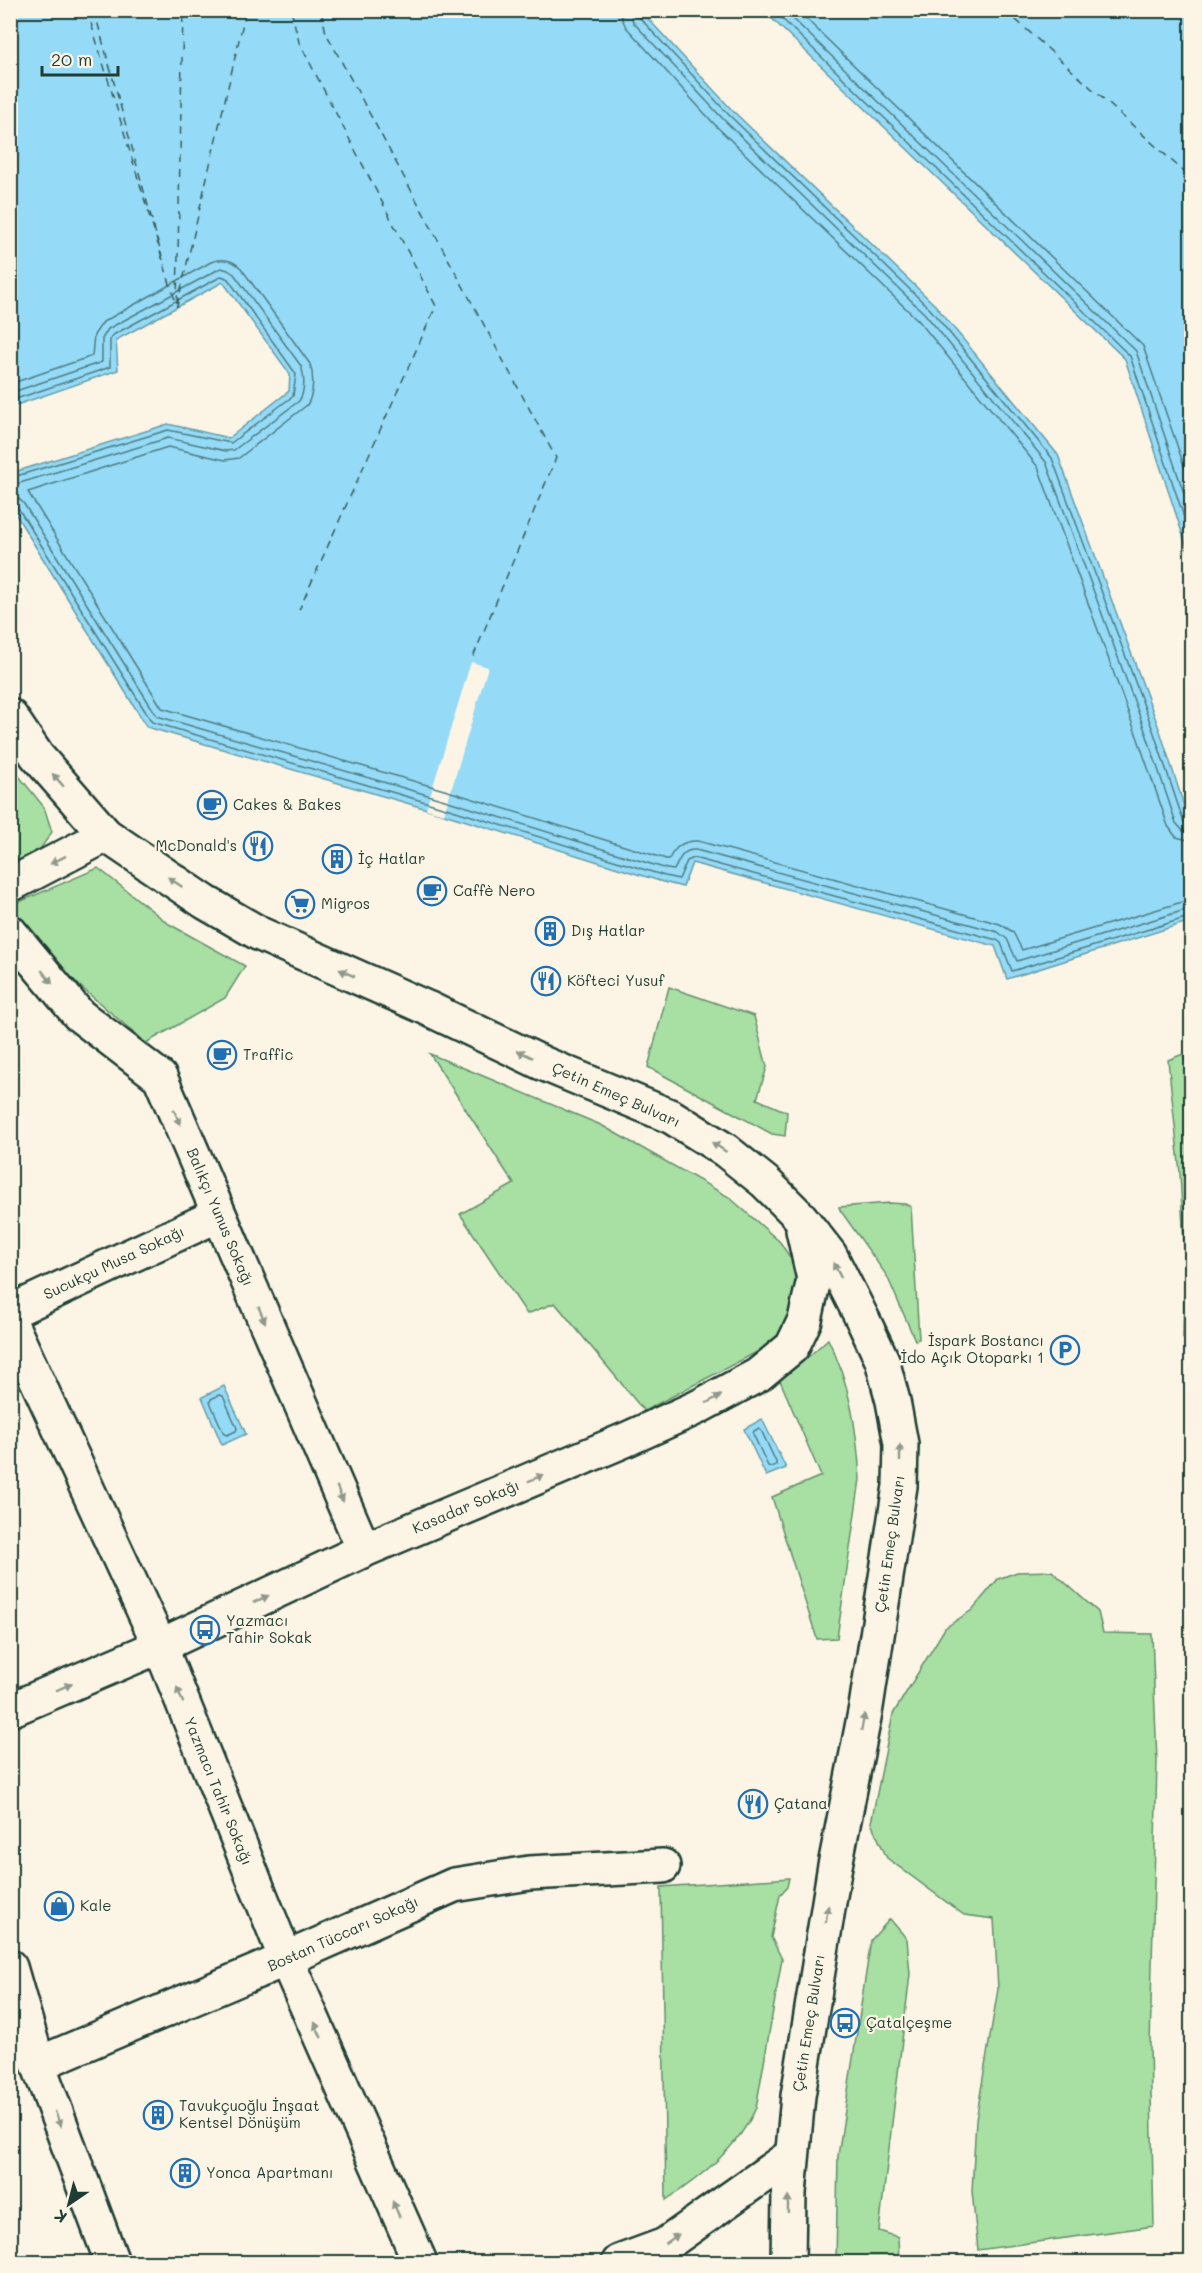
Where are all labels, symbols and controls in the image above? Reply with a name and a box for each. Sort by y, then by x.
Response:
scale bar [42,39,118,77]
text: 20 m [51,47,92,71]
one-way arrow [51,772,64,788]
cafe icon: Cakes & Bakes [196,789,228,821]
place label: Cakes & Bakes [233,794,341,814]
restaurant icon: McDonald's [242,830,274,862]
place label: McDonald's [155,835,237,855]
building icon: İç Hatlar [321,843,353,875]
place label: İç Hatlar [358,848,425,868]
one-way arrow [50,856,67,865]
cafe icon: Caffè Nero [416,875,448,907]
one-way arrow [168,876,184,888]
place label: Caffè Nero [453,880,535,900]
supermarket icon: Migros [284,888,316,920]
place label: Migros [321,893,370,913]
building icon: Dış Hatlar [534,915,566,947]
place label: Dış Hatlar [571,920,645,940]
restaurant icon: Köfteci Yusuf [530,965,562,997]
one-way arrow [41,969,54,985]
one-way arrow [339,969,356,978]
place label: Köfteci Yusuf [567,970,665,990]
cafe icon: Traffic [206,1039,238,1071]
place label: Traffic [243,1044,293,1064]
one-way arrow [516,1050,533,1059]
street label: Çetin Emeç Bulvarı [549,1057,684,1131]
one-way arrow [172,1108,182,1126]
one-way arrow [711,1141,727,1152]
street label: Balıkçı Yunus Sokağı [183,1145,259,1289]
street label: Sucukçu Musa Sokağı [40,1221,187,1304]
one-way arrow [833,1262,842,1279]
one-way arrow [257,1307,267,1325]
place label: İspark Bostancı İdo Açık Otoparkı 1 [900,1330,1044,1367]
parking icon: İspark Bostancı İdo Açık Otoparkı 1 [1049,1334,1081,1366]
one-way arrow [705,1394,723,1404]
one-way arrow [895,1443,905,1462]
one-way arrow [527,1473,545,1483]
street label: Çetin Emeç Bulvarı [869,1474,909,1614]
street label: Kasadar Sokağı [409,1475,522,1538]
one-way arrow [335,1486,344,1503]
one-way arrow [253,1594,270,1603]
place label: Yazmacı Tahir Sokak [226,1610,312,1647]
bus stop icon: Yazmacı Tahir Sokak [189,1614,221,1646]
one-way arrow [56,1682,74,1692]
one-way arrow [175,1685,185,1703]
one-way arrow [859,1713,868,1732]
street label: Yazmacı Tahir Sokağı [180,1714,258,1868]
restaurant icon: Çatana [737,1788,769,1820]
place label: Çatana [774,1793,828,1813]
shop icon: Kale [43,1890,75,1922]
street label: Bostan Tüccarı Sokağı [264,1891,421,1975]
place label: Kale [80,1895,112,1915]
one-way arrow [822,1904,831,1923]
street label: Çetin Emeç Bulvarı [787,1953,829,2093]
bus stop icon: Çatalçeşme [829,2007,861,2039]
place label: Çatalçeşme [866,2012,952,2032]
one-way arrow [313,2021,323,2039]
place label: Tavukçuoğlu İnşaat Kentsel Dönüşüm [179,2095,320,2132]
building icon: Tavukçuoğlu İnşaat Kentsel Dönüşüm [142,2099,174,2131]
one-way arrow [54,2110,64,2128]
building icon: Yonca Apartmanı [169,2157,201,2189]
place label: Yonca Apartmanı [206,2162,333,2182]
north arrow [39,2174,99,2234]
one-way arrow [784,2195,793,2214]
one-way arrow [391,2200,400,2218]
text: K [50,2205,70,2228]
one-way arrow [665,2234,680,2246]

